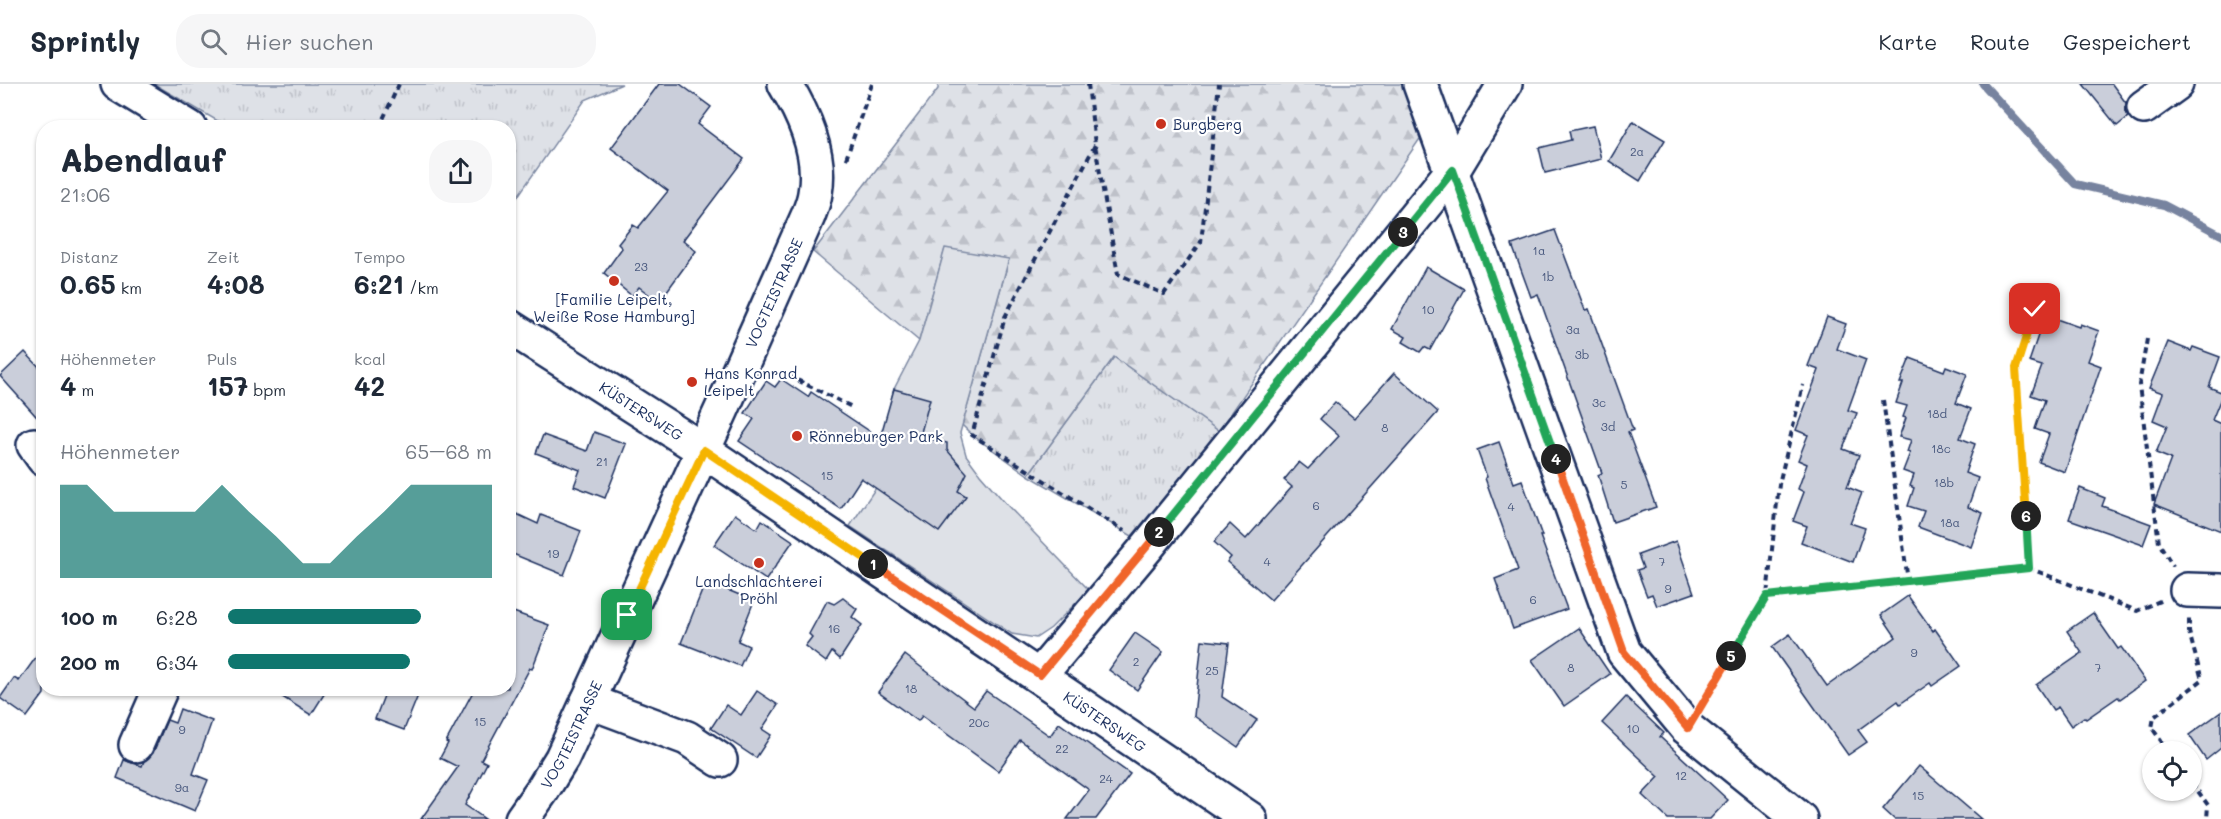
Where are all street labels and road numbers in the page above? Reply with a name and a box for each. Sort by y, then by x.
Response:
street label: VOGTEISTRASSE [740,234,807,351]
street label: KÜSTERSWEG [596,377,687,445]
street label: VOGTEISTRASSE [536,677,606,792]
street label: KÜSTERSWEG [1060,686,1150,756]

